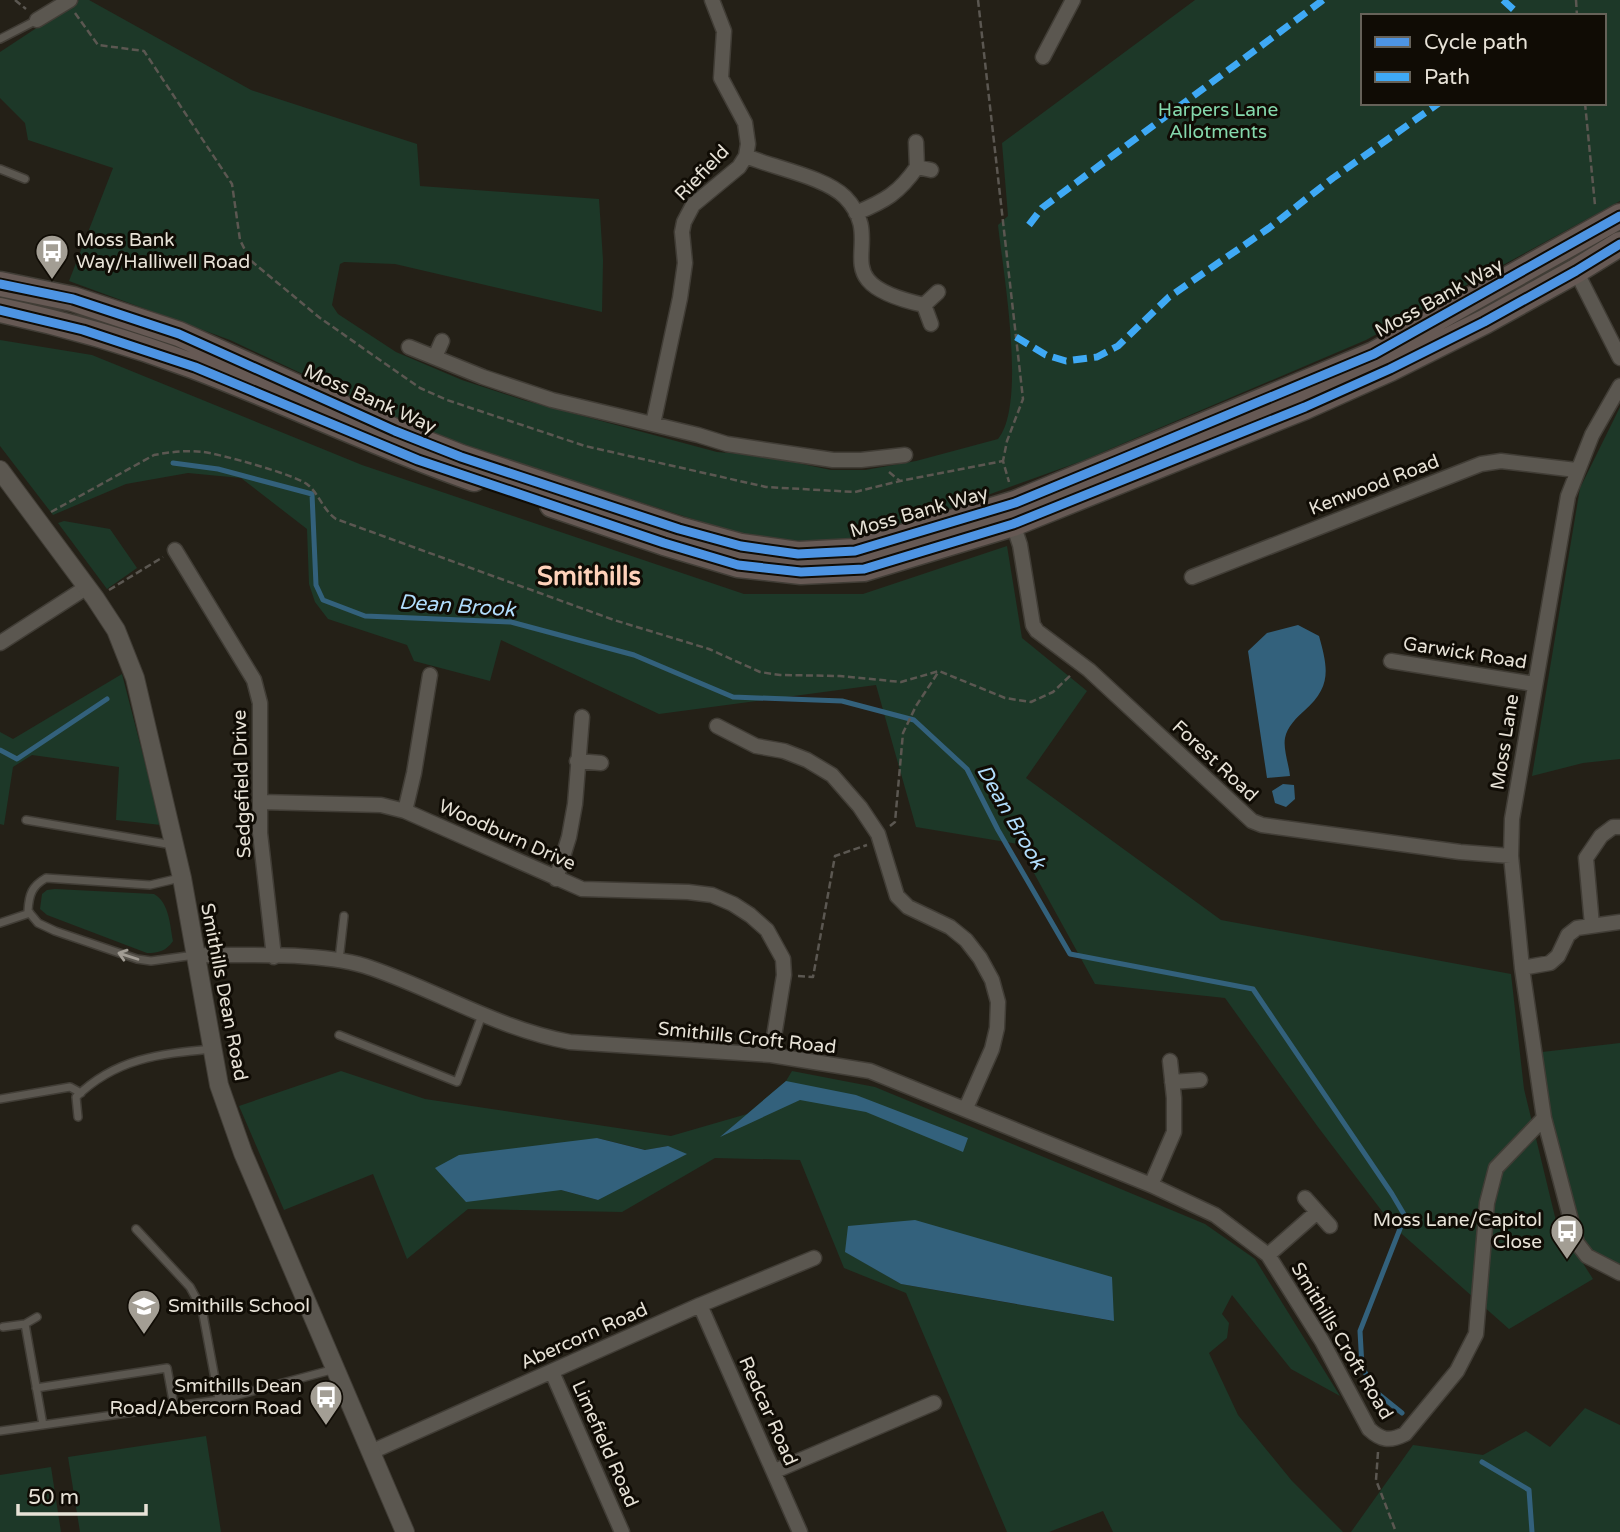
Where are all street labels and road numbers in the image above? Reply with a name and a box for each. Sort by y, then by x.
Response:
street label: Riefield [670,141,734,205]
street label: Moss Bank Way [1371,254,1507,342]
street label: Moss Bank Way [300,360,440,438]
street label: Kenwood Road [1306,450,1442,520]
street label: Moss Bank Way [847,482,991,542]
street label: Garwick Road [1401,632,1529,674]
street label: Moss Lane [1487,692,1523,792]
street label: Sedgefield Drive [228,709,256,859]
street label: Forest Road [1168,716,1262,806]
street label: Woodburn Drive [435,795,579,875]
street label: Smithills Dean Road [196,901,252,1083]
street label: Smithills Croft Road [657,1018,837,1058]
street label: Smithills Croft Road [1286,1258,1398,1424]
street label: Abercorn Road [517,1298,651,1374]
street label: Redcar Road [734,1353,802,1469]
street label: Limefield Road [567,1377,643,1511]

